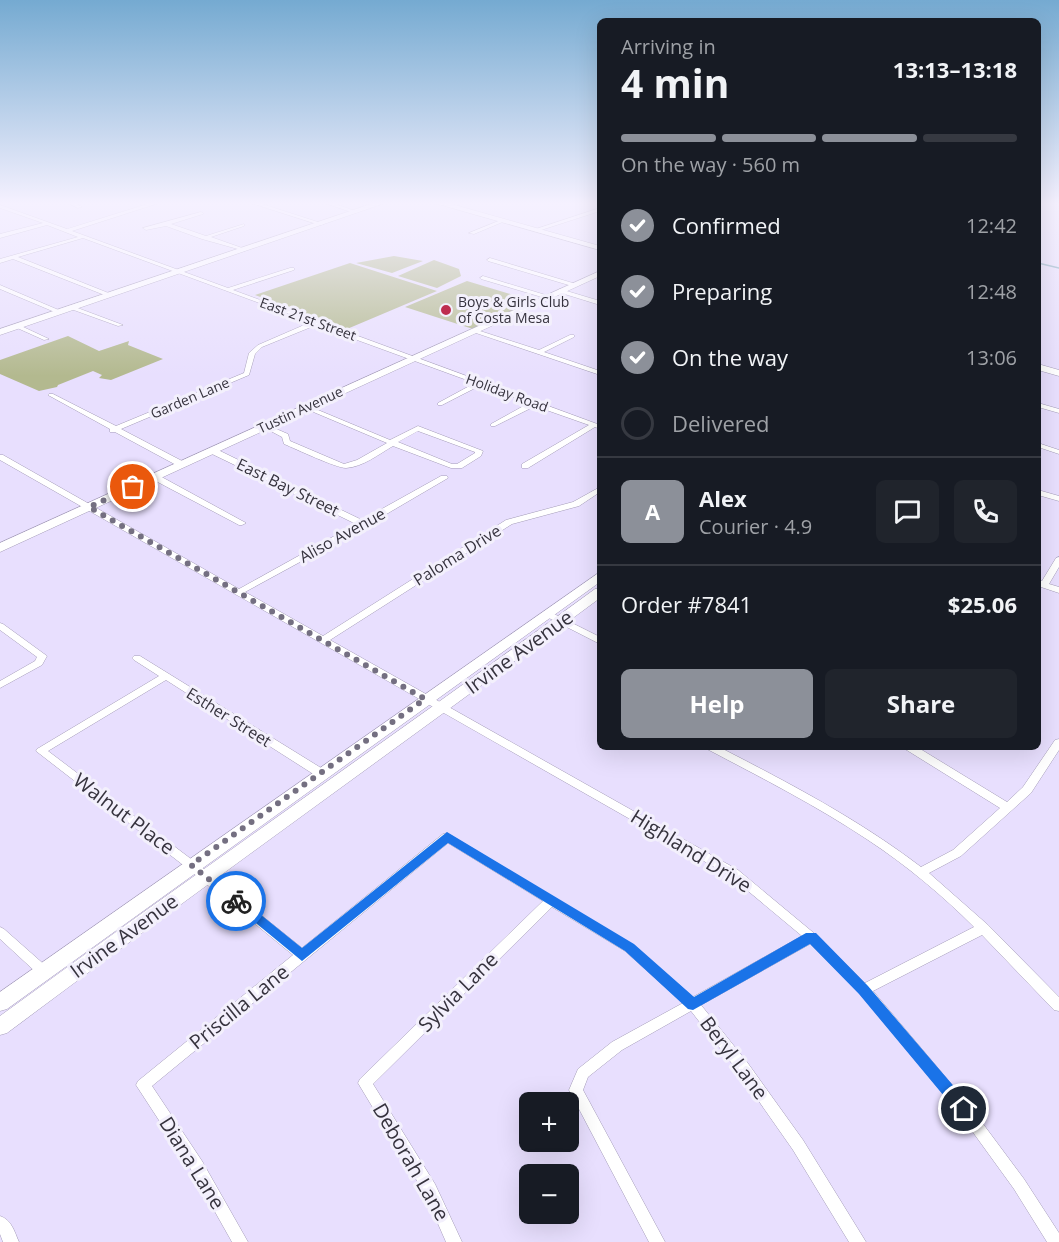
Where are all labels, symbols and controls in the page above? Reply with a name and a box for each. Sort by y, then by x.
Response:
text: Arriving in [621,33,716,60]
text: 13:13–13:18 [893,54,1017,84]
text: 4 min [621,56,729,109]
text: On the way · 560 m [621,151,800,178]
icon: check [621,209,654,242]
text: Confirmed [672,210,781,240]
text: 12:42 [966,212,1017,239]
icon: check [621,275,654,308]
text: Preparing [672,276,772,306]
text: 12:48 [966,278,1017,305]
street label: East 21st Street [257,292,359,345]
place label: Boys & Girls Club of Costa Mesa [458,292,569,327]
marker: Boys & Girls Club of Costa Mesa [439,303,453,317]
icon: check [621,341,654,374]
text: On the way [672,342,788,372]
text: 13:06 [966,344,1017,371]
street label: Holiday Road [463,369,551,416]
street label: Garden Lane [147,372,232,423]
street label: Tustin Avenue [254,381,346,438]
text: Delivered [672,408,770,438]
street label: East Bay Street [233,453,343,521]
pin [107,461,158,512]
icon: bag [116,470,149,503]
button: chat [876,480,939,543]
button: phone [954,480,1017,543]
text: Alex [699,483,747,513]
text: A [645,496,660,526]
street label: Aliso Avenue [295,502,389,568]
text: Courier · 4.9 [699,513,812,540]
street label: Paloma Drive [409,519,505,591]
text: Order #7841 [621,589,752,619]
text: $25.06 [948,589,1017,619]
street label: Irvine Avenue [459,603,578,700]
button: Help [621,669,813,738]
button: Share [825,669,1017,738]
street label: Esther Street [182,682,276,752]
street label: Walnut Place [68,767,181,861]
street label: Highland Drive [626,803,757,899]
courier [206,871,266,931]
icon: bike [220,885,253,918]
street label: Irvine Avenue [64,887,183,984]
street label: Sylvia Lane [412,946,503,1037]
street label: Priscilla Lane [183,958,294,1055]
street label: Beryl Lane [694,1011,775,1105]
pin [938,1083,989,1134]
map controls [519,1092,579,1224]
button: + [519,1092,579,1152]
icon: home [947,1092,980,1125]
street label: Deborah Lane [367,1098,456,1226]
street label: Diana Lane [153,1111,232,1214]
button: − [519,1164,579,1224]

